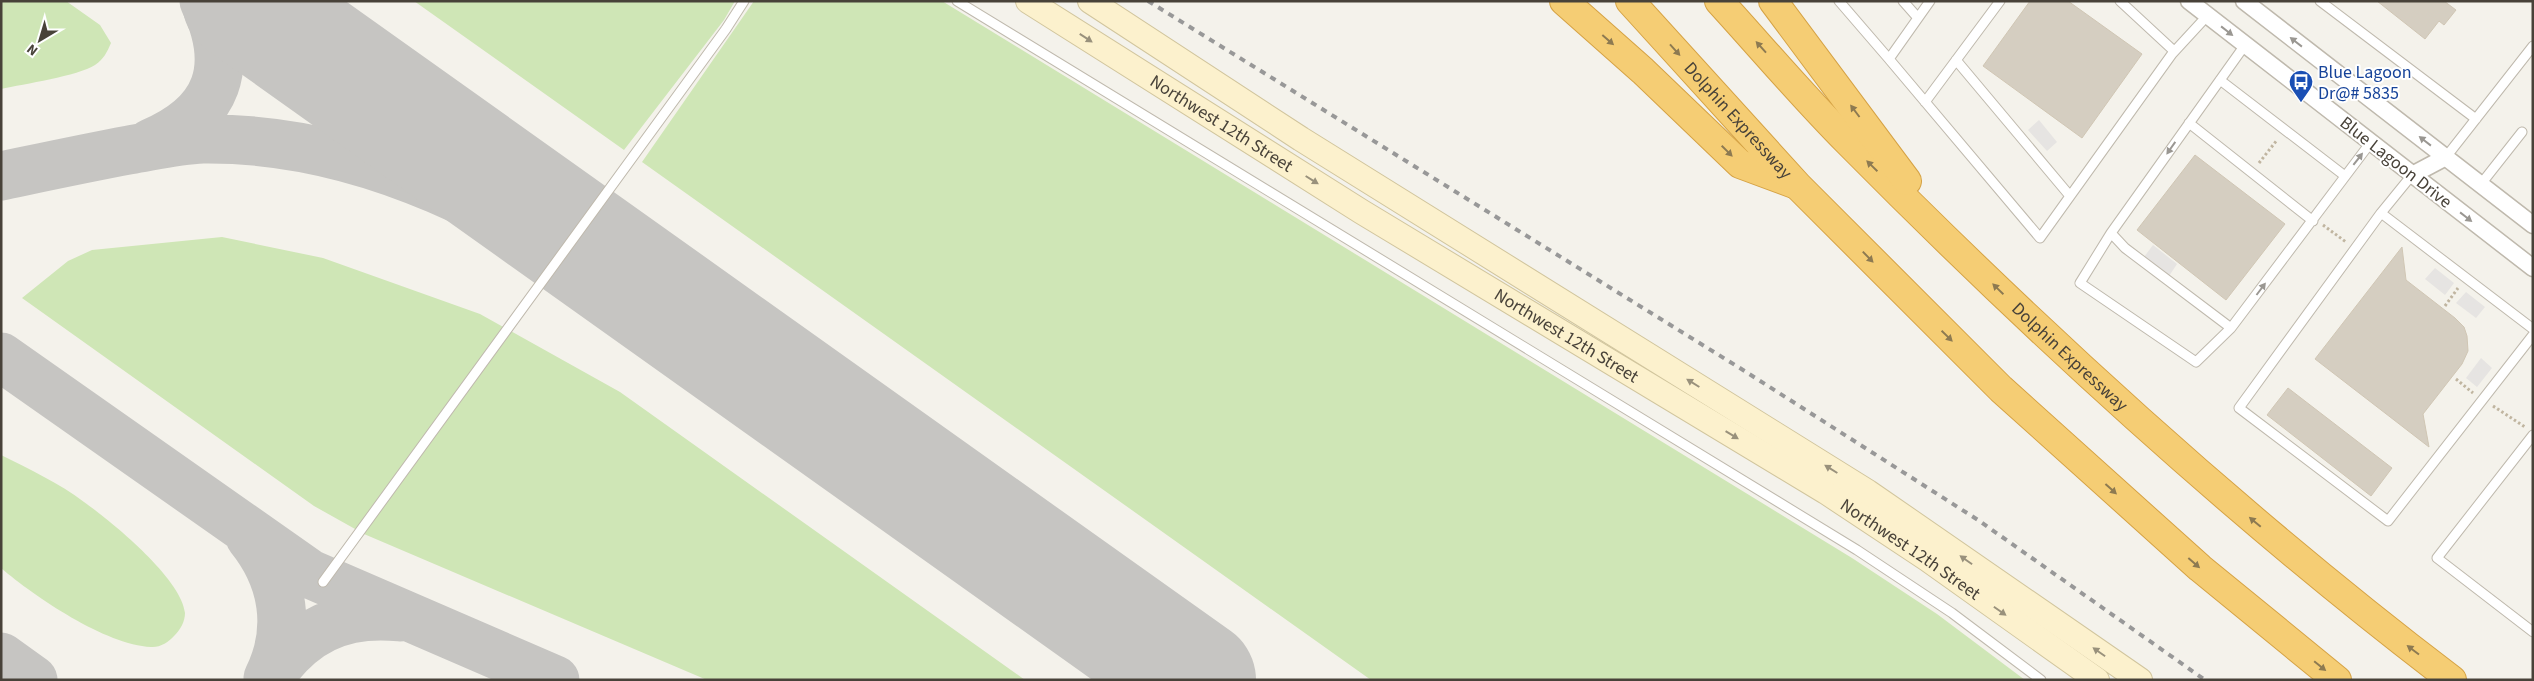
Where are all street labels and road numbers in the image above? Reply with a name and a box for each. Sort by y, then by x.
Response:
street label: Dolphin Expressway [1678,56,1798,185]
street label: Northwest 12th Street [1145,69,1298,178]
street label: Blue Lagoon Drive [2334,111,2457,214]
street label: Northwest 12th Street [1489,283,1643,389]
street label: Dolphin Expressway [2006,297,2134,418]
street label: Northwest 12th Street [1835,493,1985,606]

